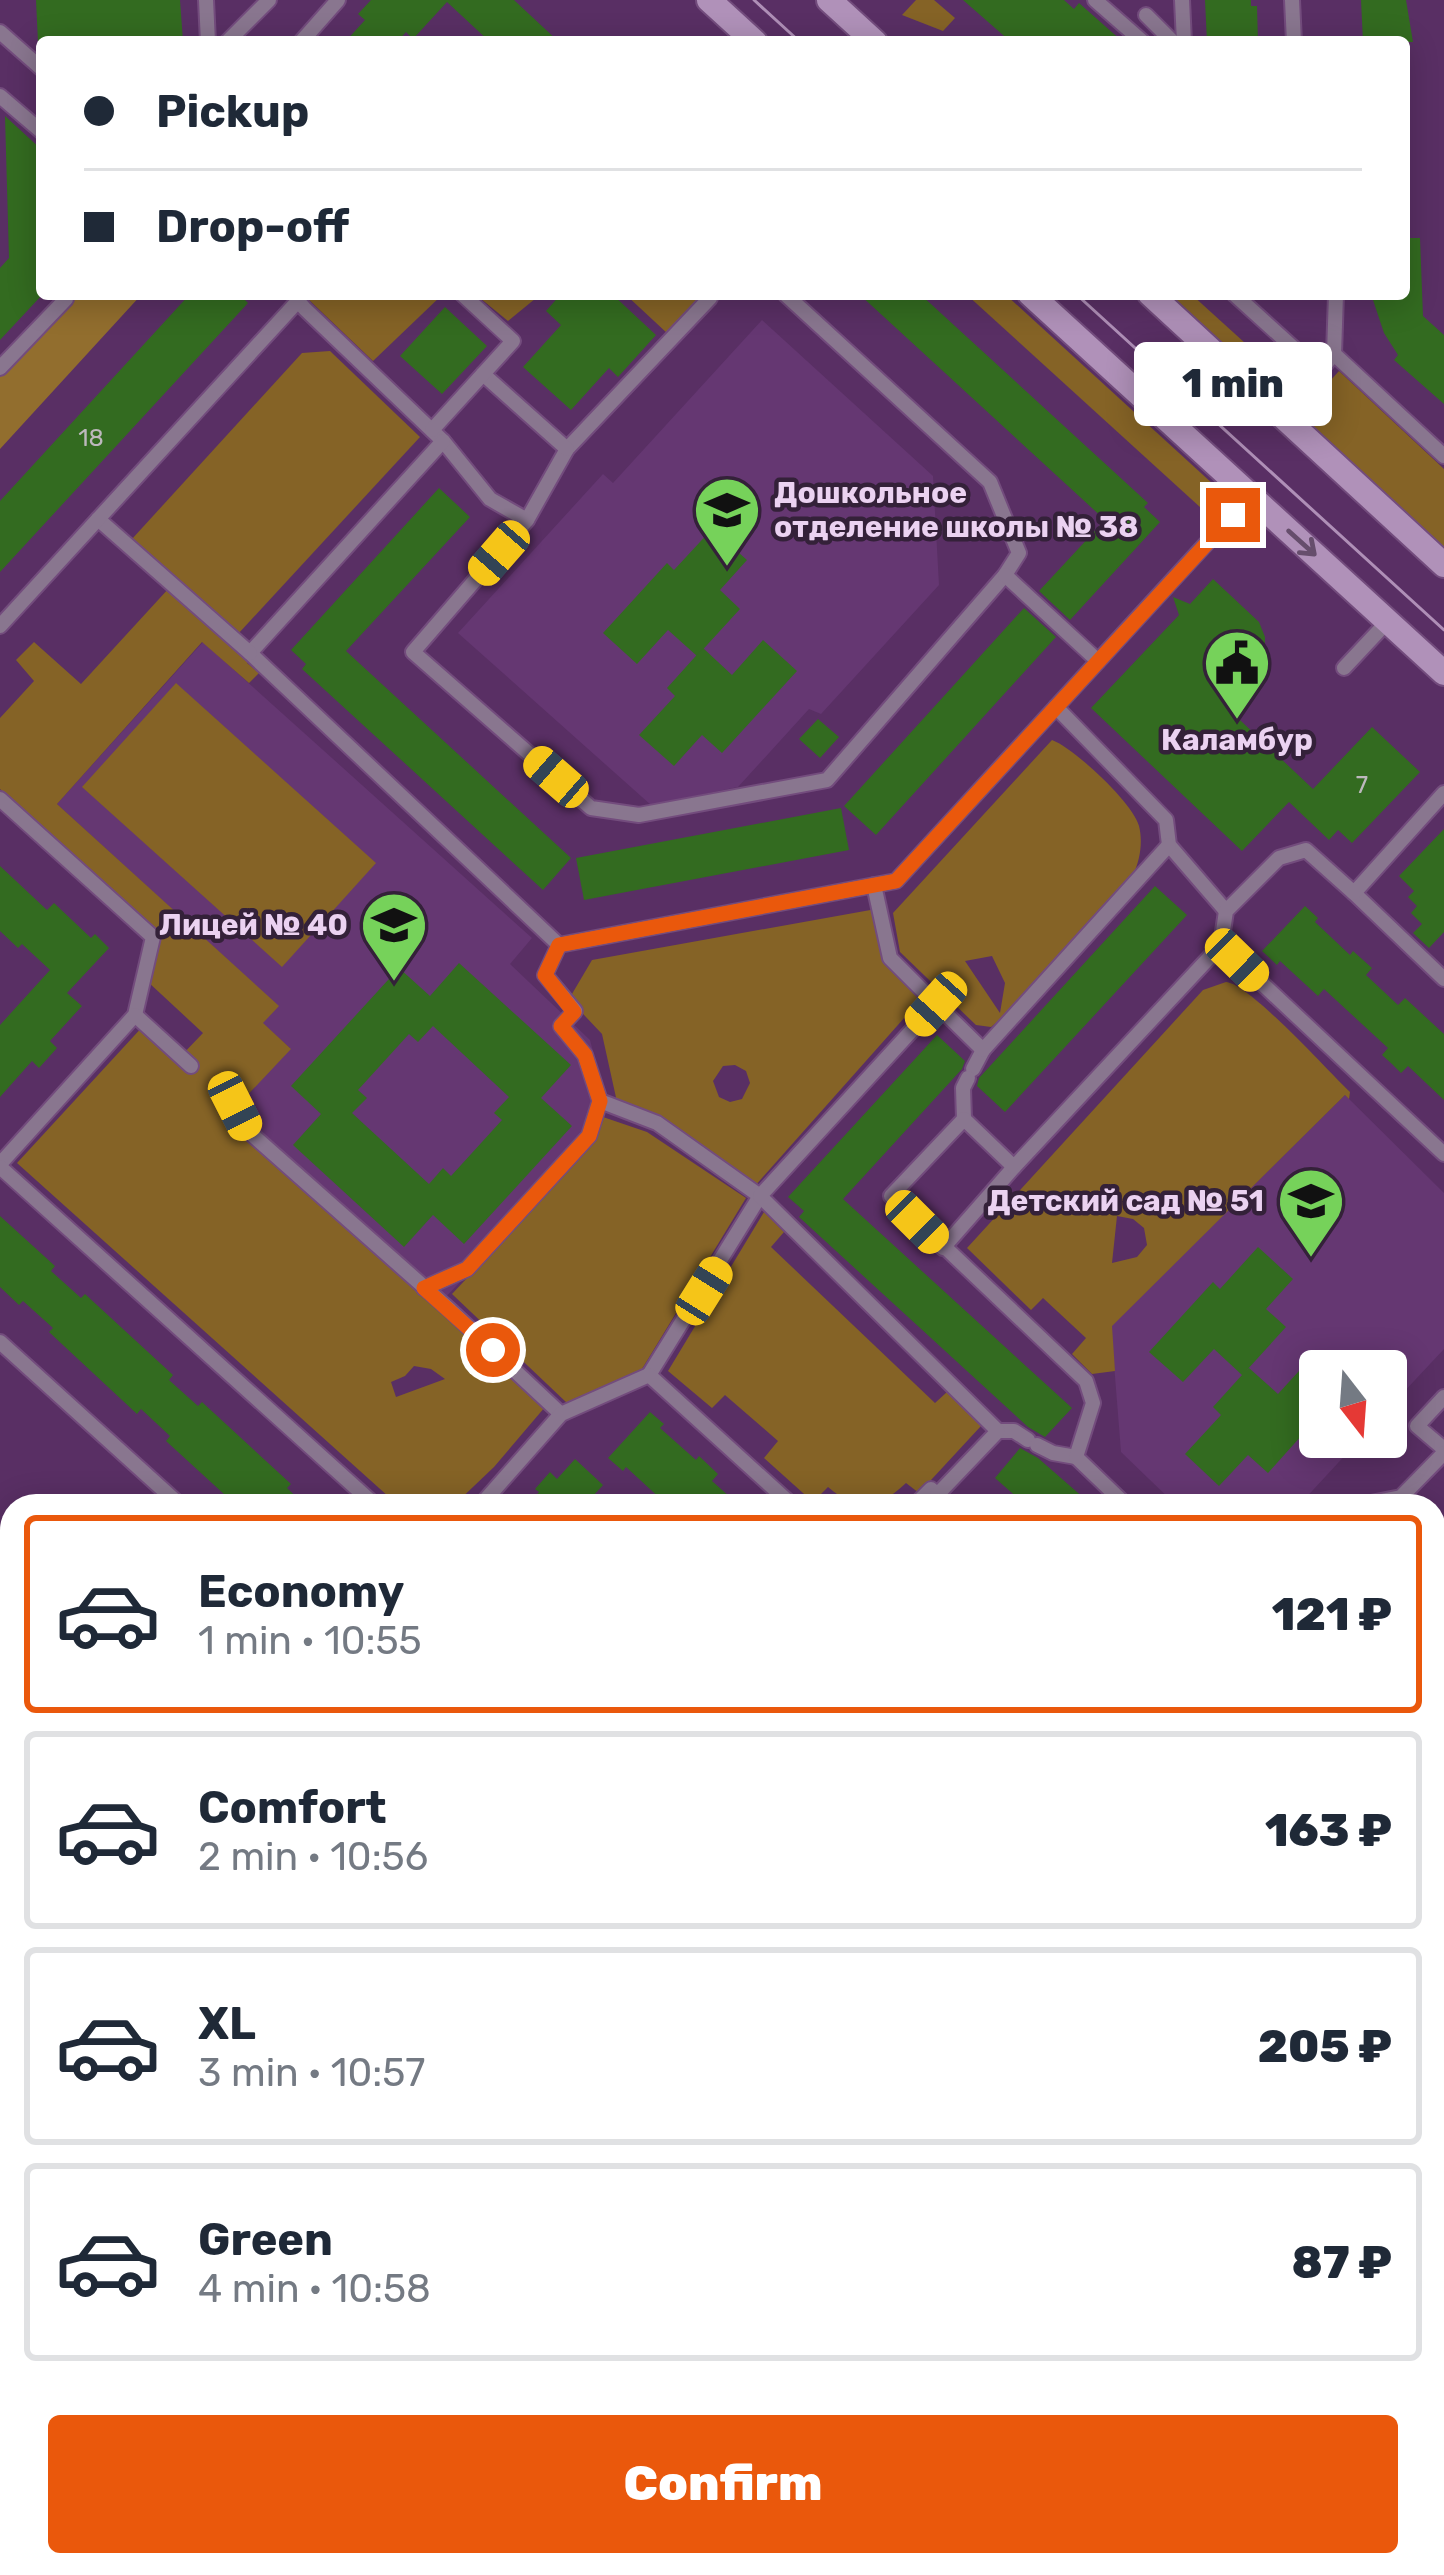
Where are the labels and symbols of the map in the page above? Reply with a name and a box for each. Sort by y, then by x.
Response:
callout: 1 min [1134,341,1332,425]
house number: 18 [78,424,104,452]
school or university icon: Дошкольное отделение школы № 38 [692,475,762,569]
place label: Дошкольное отделение школы № 38 [774,475,1139,545]
route end [1206,488,1260,542]
car [462,514,536,592]
one-way arrow [1287,529,1317,556]
public building icon: Каламбур [1202,628,1272,722]
place label: Каламбур [1161,722,1313,758]
car [517,740,595,814]
house number: 7 [1356,771,1368,799]
school or university icon: Лицей № 40 [359,890,429,984]
place label: Лицей № 40 [159,907,348,943]
car [1199,922,1275,998]
car [899,965,973,1043]
car [203,1066,267,1146]
school or university icon: Детский сад № 51 [1276,1166,1346,1260]
place label: Детский сад № 51 [987,1183,1264,1219]
car [879,1184,955,1260]
car [670,1251,738,1331]
route start [466,1323,520,1377]
north arrow [1299,1350,1407,1458]

